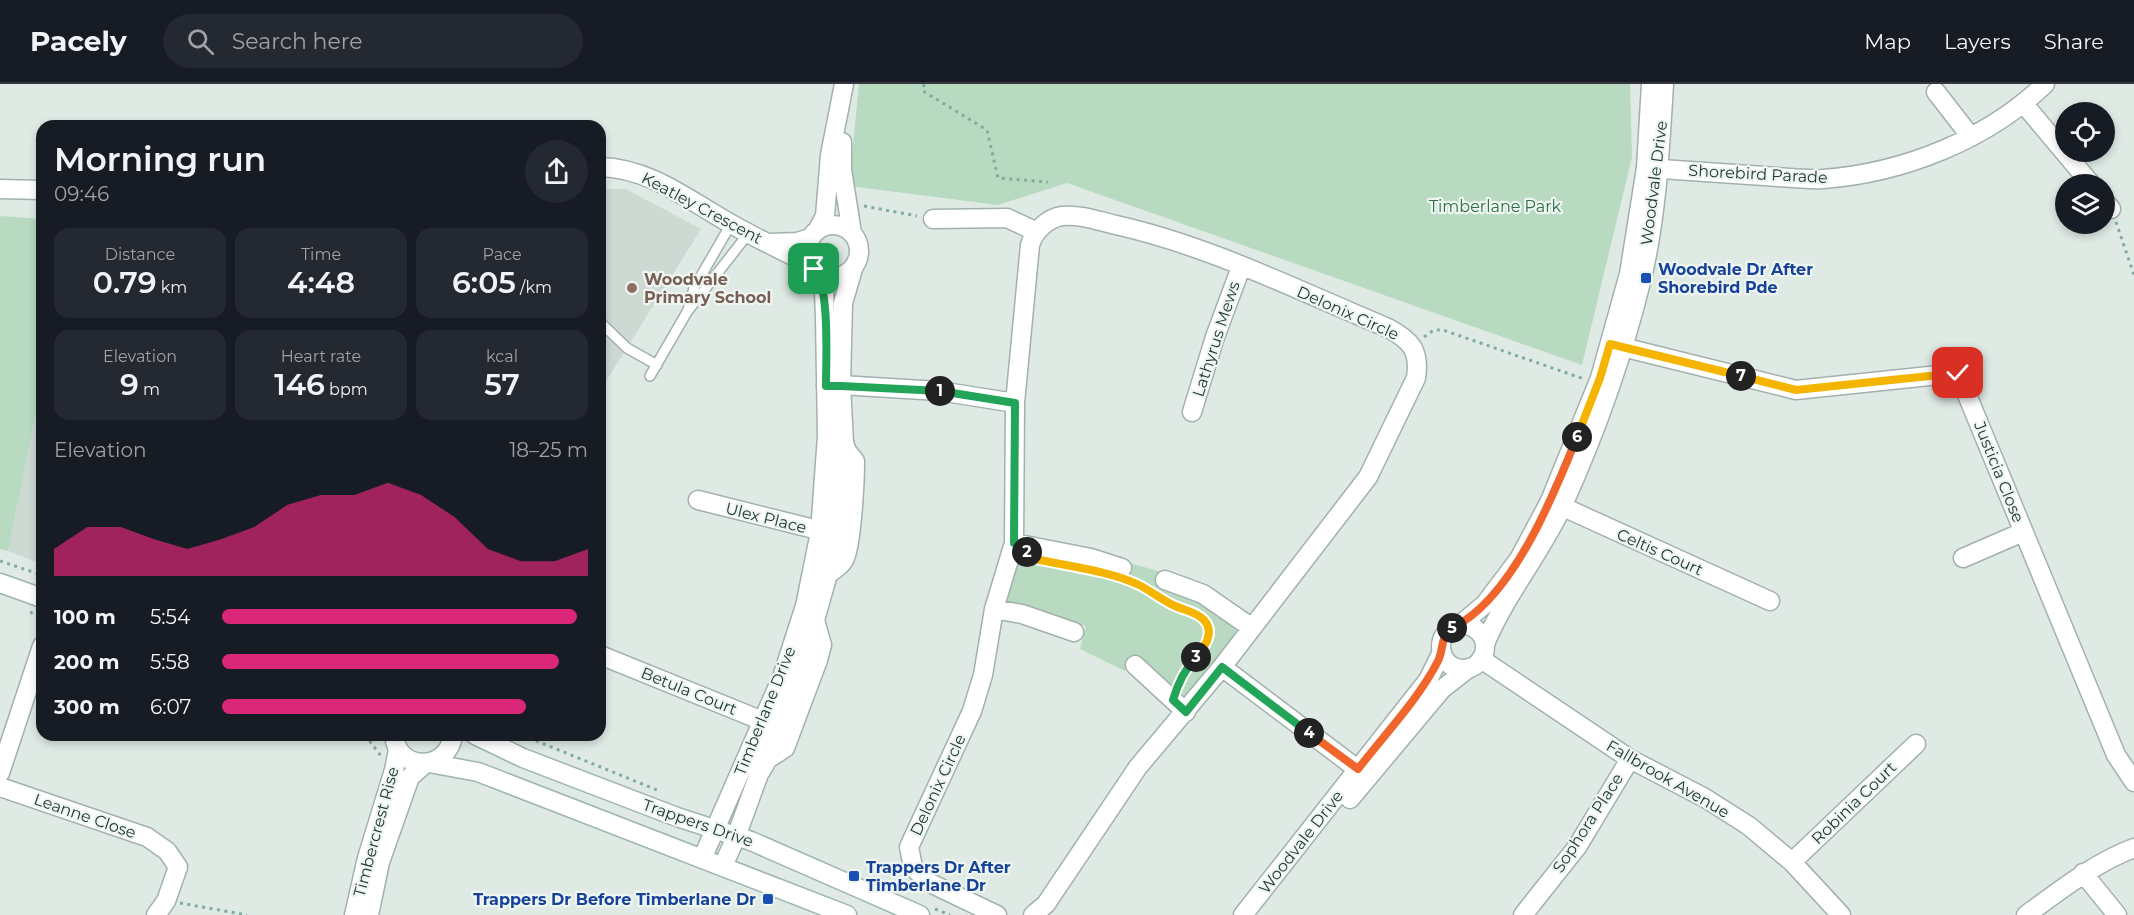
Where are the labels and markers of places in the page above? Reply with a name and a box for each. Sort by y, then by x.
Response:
pin [788,243,839,294]
place label: Woodvale Dr After Shorebird Pde [1658,260,1813,297]
place label: Woodvale Primary School [644,270,771,307]
marker: Woodvale Dr After Shorebird Pde [1639,271,1653,285]
marker: Woodvale Primary School [625,281,639,295]
pin [1932,347,1983,398]
pin: 7 [1726,361,1756,391]
pin: 1 [925,376,955,406]
pin: 6 [1562,422,1592,452]
pin: 2 [1012,537,1042,567]
pin: 5 [1437,613,1467,643]
pin: 3 [1181,642,1211,672]
pin: 4 [1294,718,1324,748]
place label: Trappers Dr After Timberlane Dr [866,858,1011,895]
marker: Trappers Dr After Timberlane Dr [847,869,861,883]
place label: Trappers Dr Before Timberlane Dr [473,890,756,909]
marker: Trappers Dr Before Timberlane Dr [761,892,775,906]

